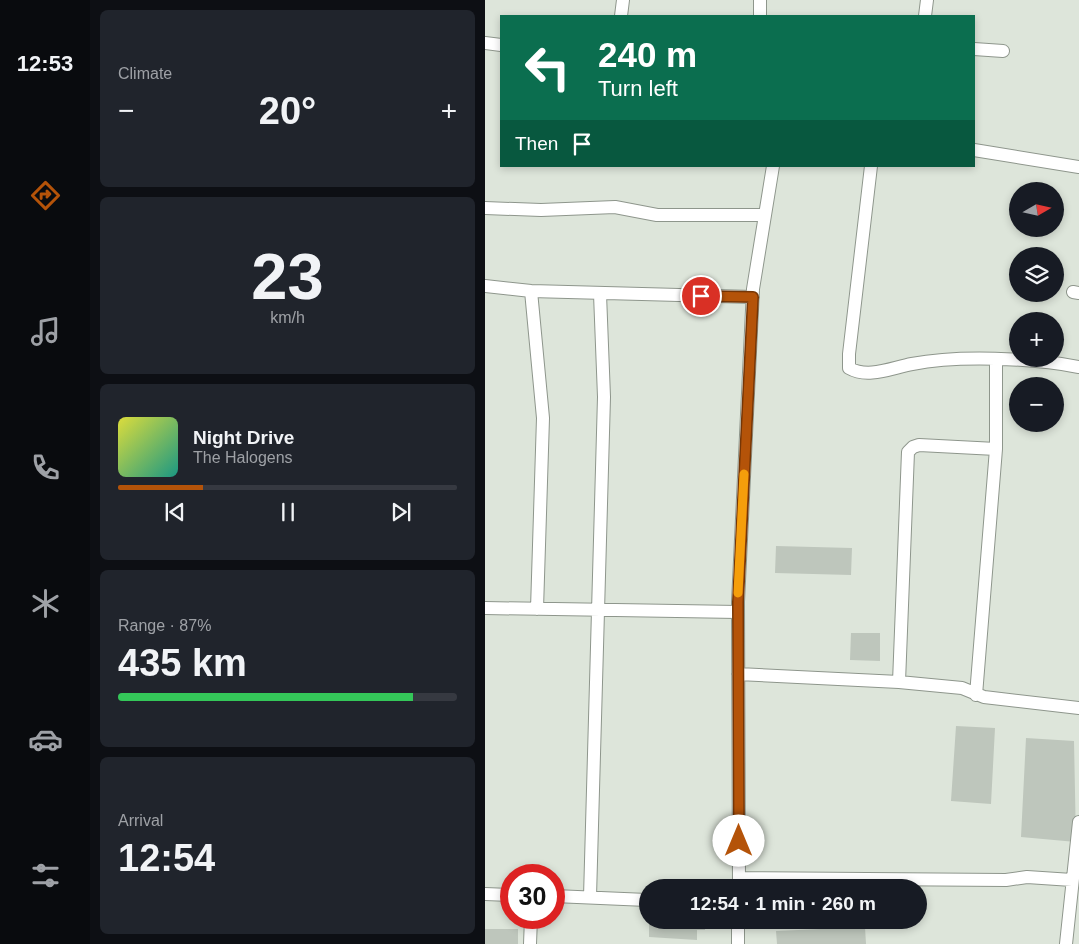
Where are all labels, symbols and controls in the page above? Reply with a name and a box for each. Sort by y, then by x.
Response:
icon: left [515,35,580,100]
text: 240 m [598,35,697,74]
text: 12:53 [17,51,73,76]
text: Climate [118,65,172,82]
text: Turn left [598,76,678,101]
text: 20° [259,90,316,132]
text: − [118,95,134,126]
text: + [441,95,457,126]
icon: arrive [568,130,596,158]
text: Then [515,133,558,154]
icon: directions [28,178,63,213]
north arrow [1009,182,1064,238]
map controls [1009,182,1064,432]
text: 23 [251,240,324,313]
button: layers [1009,247,1064,302]
pin [680,275,722,317]
icon: arrive [687,282,715,310]
text: km/h [270,309,305,326]
button: + [1009,312,1064,367]
icon: music [28,314,63,349]
button: − [1009,377,1064,432]
text: Night Drive [193,427,294,448]
text: The Halogens [193,449,293,466]
icon: phone [28,450,63,485]
icon: previous [161,498,189,526]
icon: pause [274,498,302,526]
icon: next [387,498,415,526]
icon: climate [28,586,63,621]
text: Range · 87% [118,617,211,634]
text: 435 km [118,642,247,684]
icon: car [28,722,63,757]
text: Arrival [118,812,163,829]
position arrow [712,814,764,866]
text: 12:54 [118,837,215,879]
icon: filters [28,858,63,893]
speed limit sign: 30 [500,864,565,929]
text: 12:54 · 1 min · 260 m [690,893,876,914]

